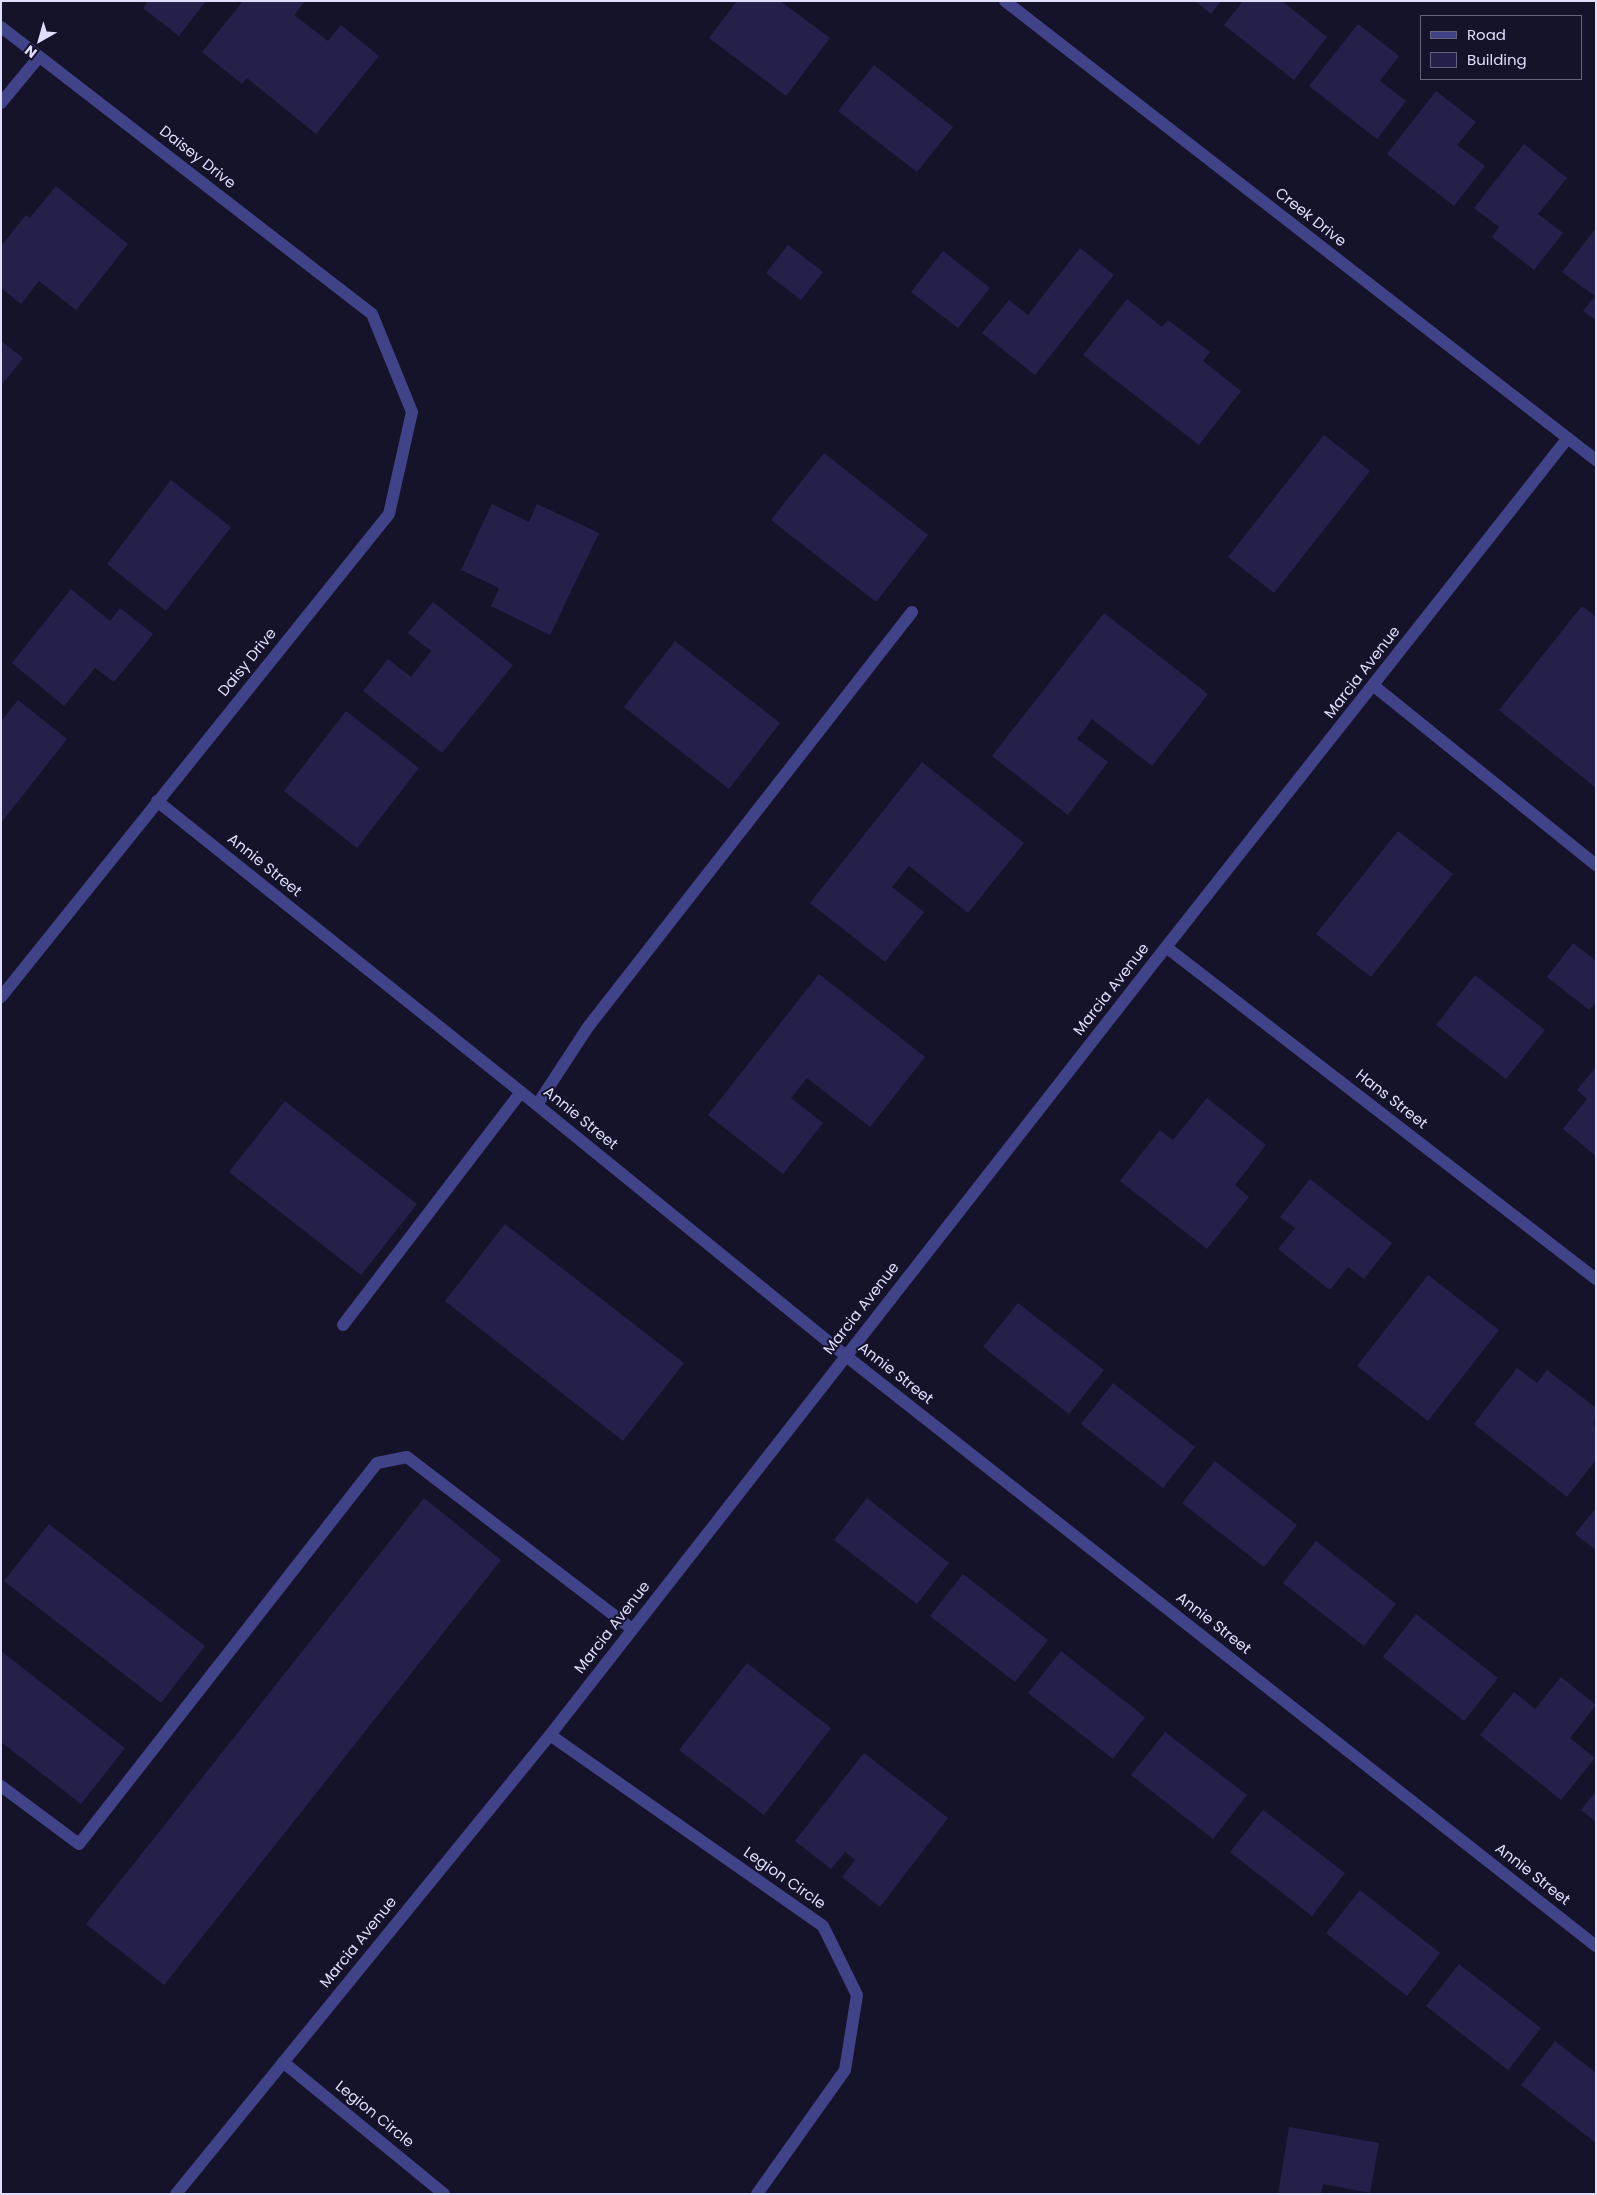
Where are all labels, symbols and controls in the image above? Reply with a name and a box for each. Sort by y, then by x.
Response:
north arrow [15,15,65,65]
legend [1420,15,1582,80]
text: Road [1467,24,1506,45]
text: N [20,41,41,63]
text: Building [1467,49,1527,70]
street label: Daisey Drive [155,123,239,193]
street label: Creek Drive [1271,185,1349,251]
street label: Marcia Avenue [1321,623,1405,723]
street label: Daisy Drive [215,625,281,701]
street label: Annie Street [223,831,305,901]
street label: Marcia Avenue [1070,940,1154,1040]
street label: Hans Street [1352,1066,1430,1134]
street label: Annie Street [539,1084,621,1154]
street label: Marcia Avenue [820,1259,904,1359]
street label: Annie Street [854,1339,936,1409]
street label: Marcia Avenue [571,1578,655,1678]
street label: Annie Street [1172,1589,1254,1659]
street label: Annie Street [1491,1840,1573,1910]
street label: Legion Circle [740,1844,828,1914]
street label: Marcia Avenue [317,1894,401,1992]
street label: Legion Circle [331,2078,417,2152]

